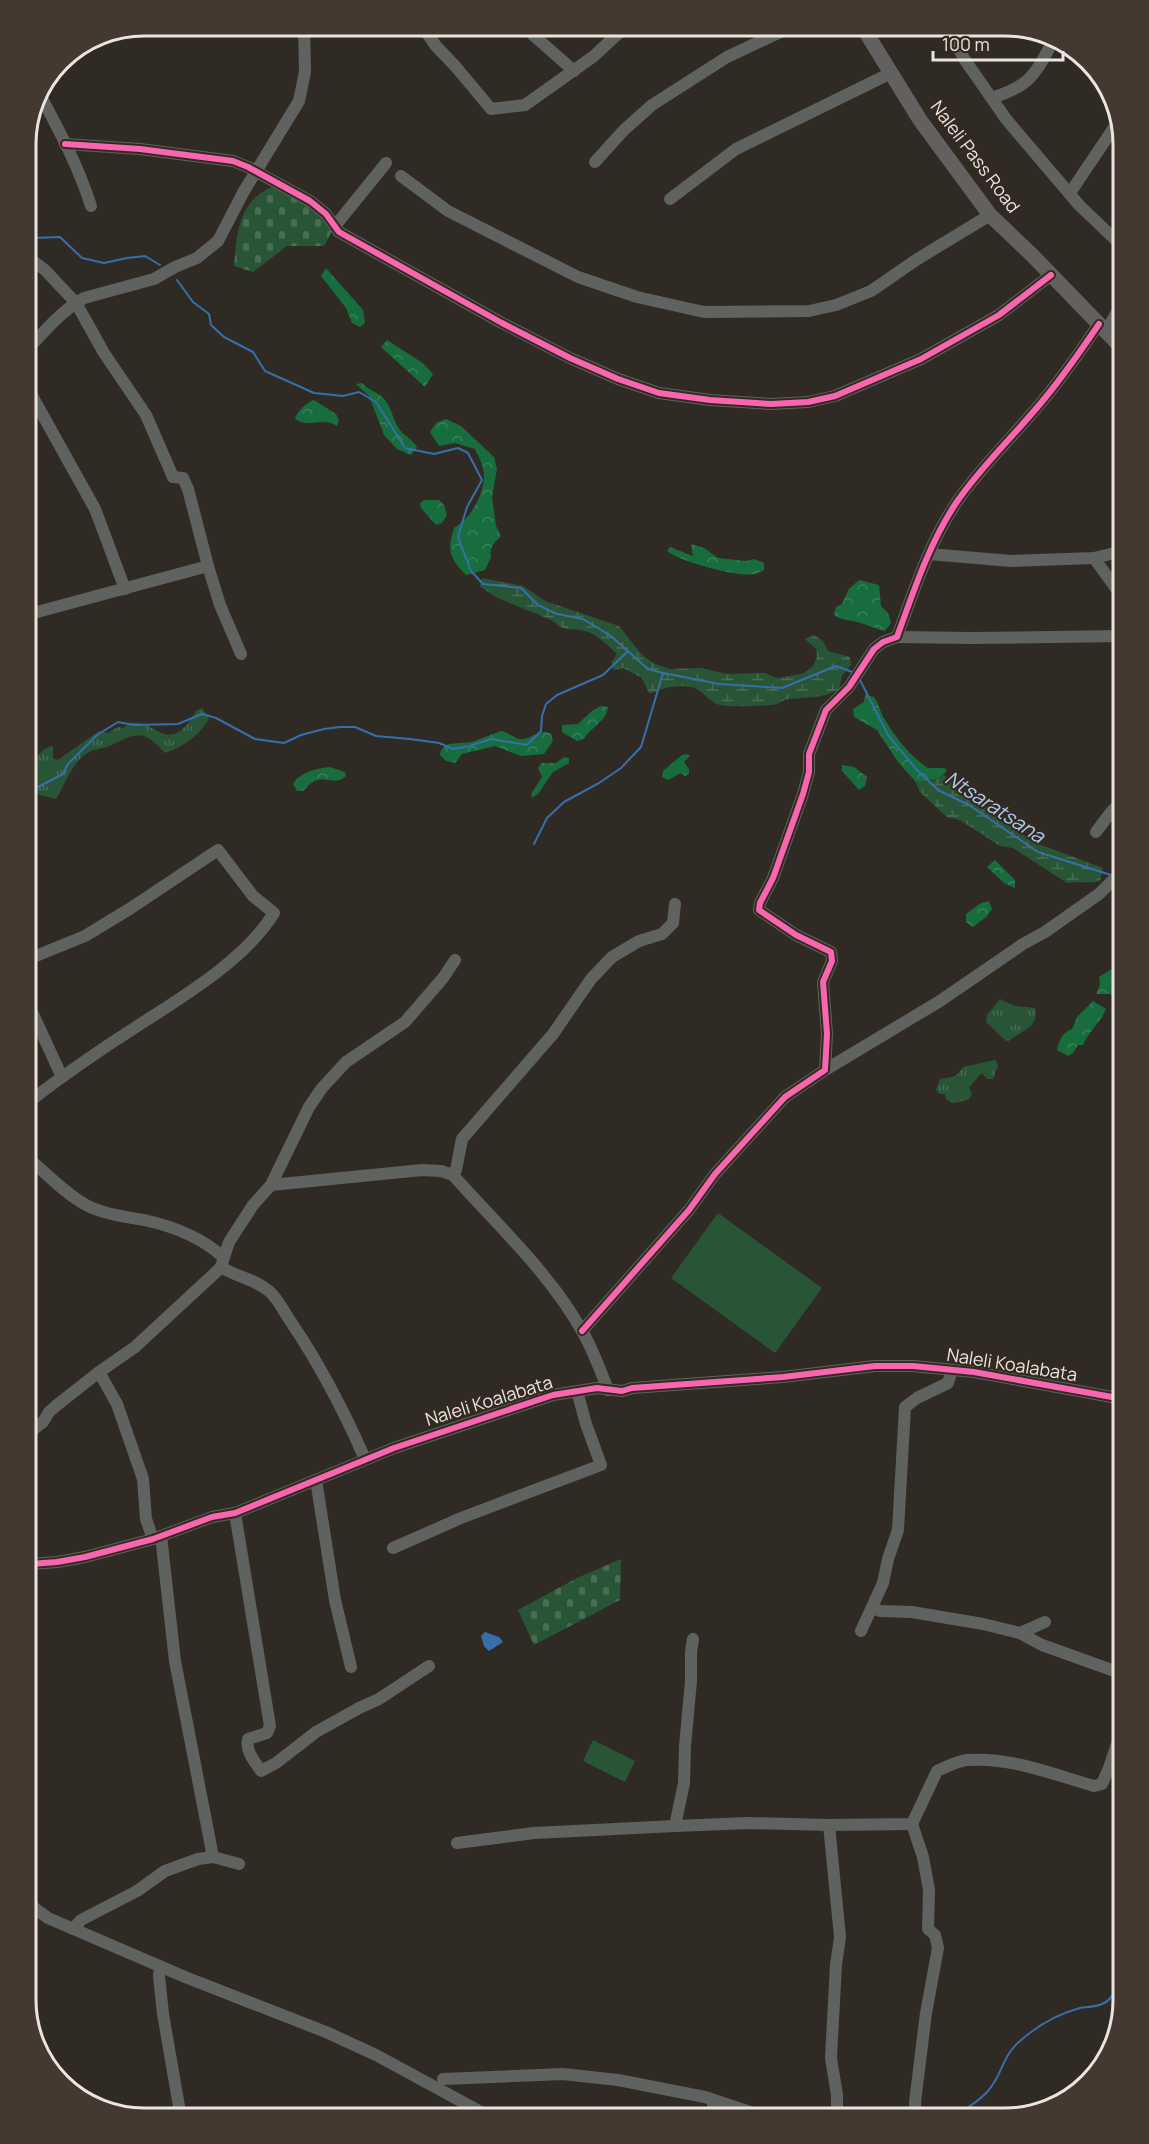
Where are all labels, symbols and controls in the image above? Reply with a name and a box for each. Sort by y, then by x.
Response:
scale bar [933,24,1064,62]
text: 100 m [942,32,990,56]
street label: Naleli Pass Road [926,95,1026,217]
water label: Ntsaratsana [940,764,1051,849]
street label: Naleli Koalabata [945,1342,1079,1386]
street label: Naleli Koalabata [422,1369,555,1431]

